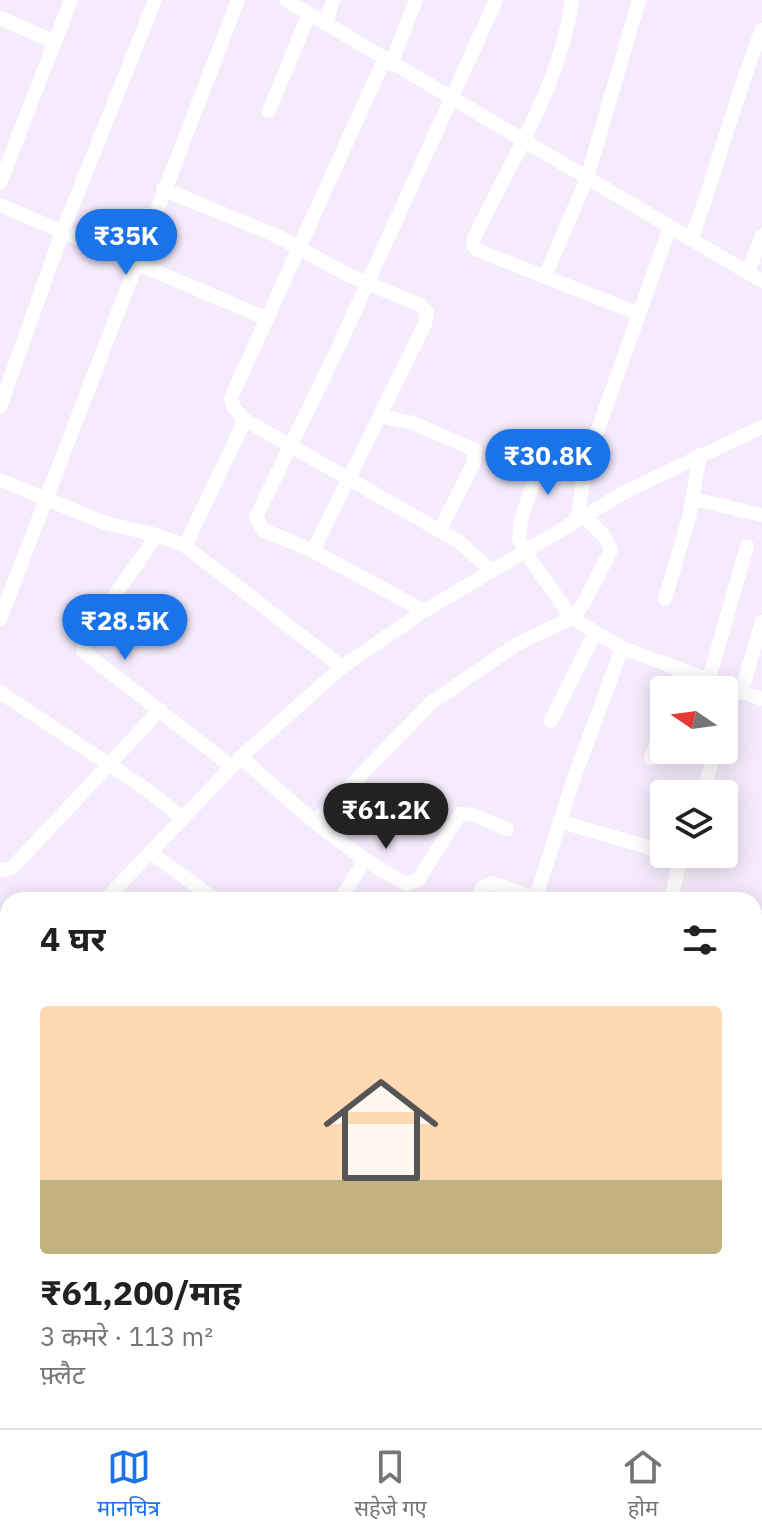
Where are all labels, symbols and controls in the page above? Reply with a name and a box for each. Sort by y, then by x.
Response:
pin: ₹35K [79,209,173,277]
text: ₹35K [93,218,159,252]
pin: ₹30.8K [483,429,613,497]
text: ₹30.8K [503,438,593,472]
pin: ₹28.5K [60,594,190,662]
text: ₹28.5K [80,603,170,637]
north arrow [650,676,738,764]
map controls [650,676,738,868]
button: layers [650,780,738,868]
pin: ₹61.2K [321,783,451,851]
text: ₹61.2K [341,792,431,826]
text: 4 घर [40,916,105,960]
icon: filters [678,918,722,962]
icon: home [309,1058,453,1202]
text: ₹61,200/माह [40,1270,241,1314]
text: 3 कमरे · 113 m² [40,1319,213,1353]
text: फ़्लैट [40,1357,85,1391]
tab: मानचित्र [97,1445,160,1525]
tab: सहेजे गए [354,1445,427,1525]
tab: होम [621,1445,665,1525]

